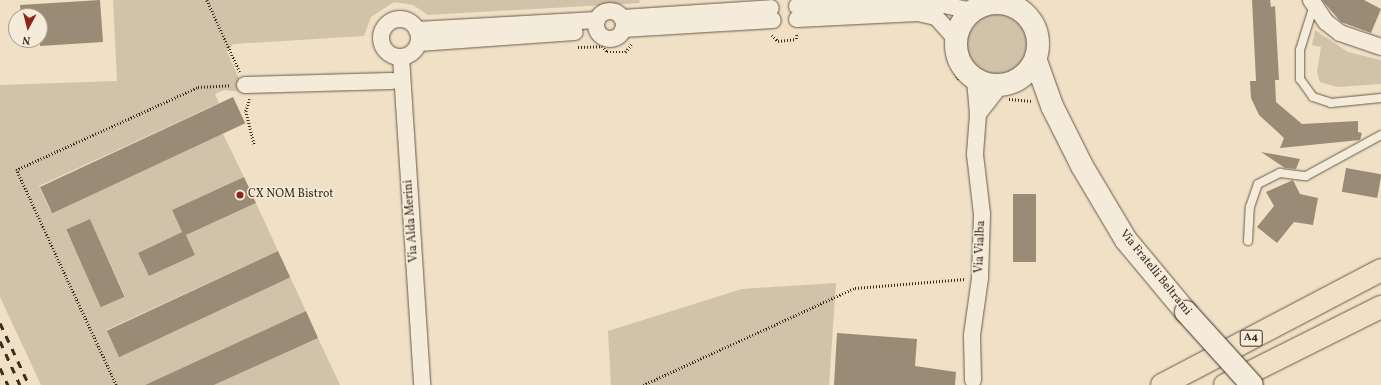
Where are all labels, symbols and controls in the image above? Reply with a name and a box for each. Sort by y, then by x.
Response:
north arrow [8,8,48,48]
text: N [22,31,31,47]
street label: Via Alda Merini [402,179,422,263]
place label: CX NOM Bistrot [248,188,334,202]
marker: CX NOM Bistrot [235,190,245,200]
street label: Via Vialba [973,220,989,274]
street label: Via Fratelli Beltrami [1116,227,1194,319]
road number: A4 [1239,329,1263,347]

